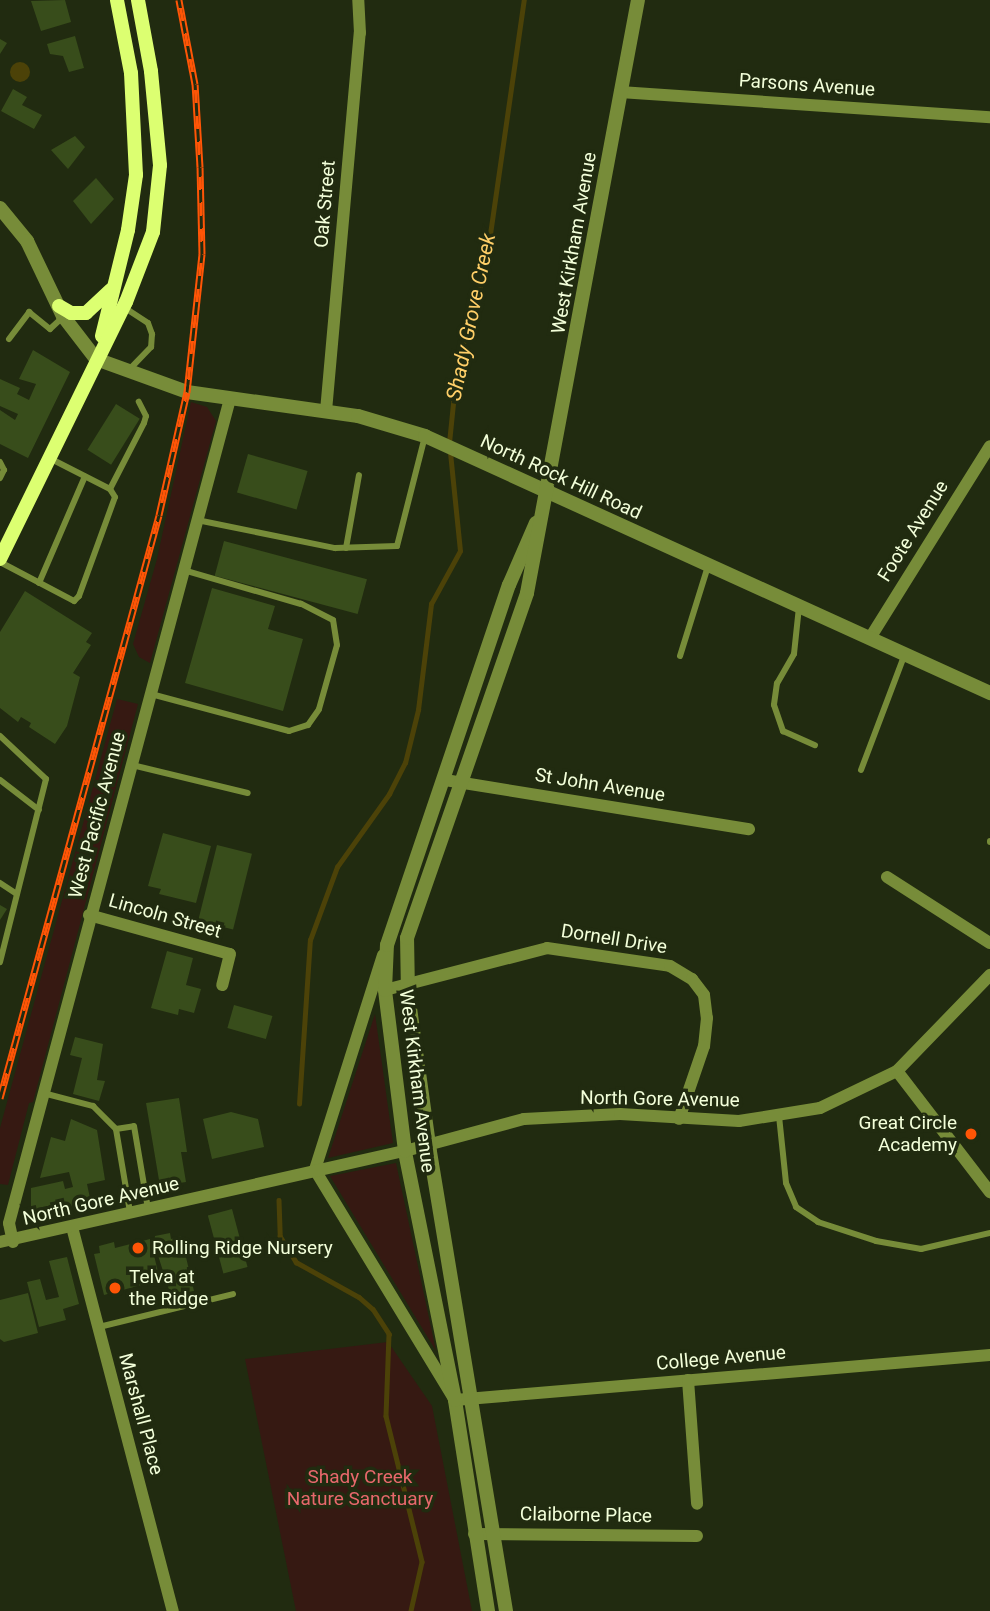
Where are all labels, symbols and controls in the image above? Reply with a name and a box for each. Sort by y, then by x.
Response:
street label: Parsons Avenue [738,69,876,101]
street label: West Kirkham Avenue [547,150,601,336]
street label: Oak Street [310,159,340,249]
water label: Shady Grove Creek [441,231,501,403]
street label: North Rock Hill Road [477,430,645,524]
street label: Foote Avenue [873,476,953,586]
street label: West Pacific Avenue [64,729,130,901]
street label: St John Avenue [533,763,667,807]
street label: Lincoln Street [106,889,224,943]
street label: Dornell Drive [559,919,669,959]
street label: West Kirkham Avenue [394,988,440,1174]
street label: North Gore Avenue [580,1086,740,1112]
place label: Great Circle Academy [859,1112,957,1156]
marker: Great Circle Academy [963,1126,979,1142]
street label: North Gore Avenue [21,1172,181,1230]
place label: Rolling Ridge Nursery [152,1237,333,1259]
marker: Rolling Ridge Nursery [130,1240,146,1256]
place label: Telva at the Ridge [129,1266,208,1310]
marker: Telva at the Ridge [107,1280,123,1296]
street label: College Avenue [655,1341,787,1375]
street label: Marshall Place [114,1351,168,1477]
park label: Shady Creek Nature Sanctuary [287,1466,433,1510]
street label: Claiborne Place [520,1502,652,1528]

